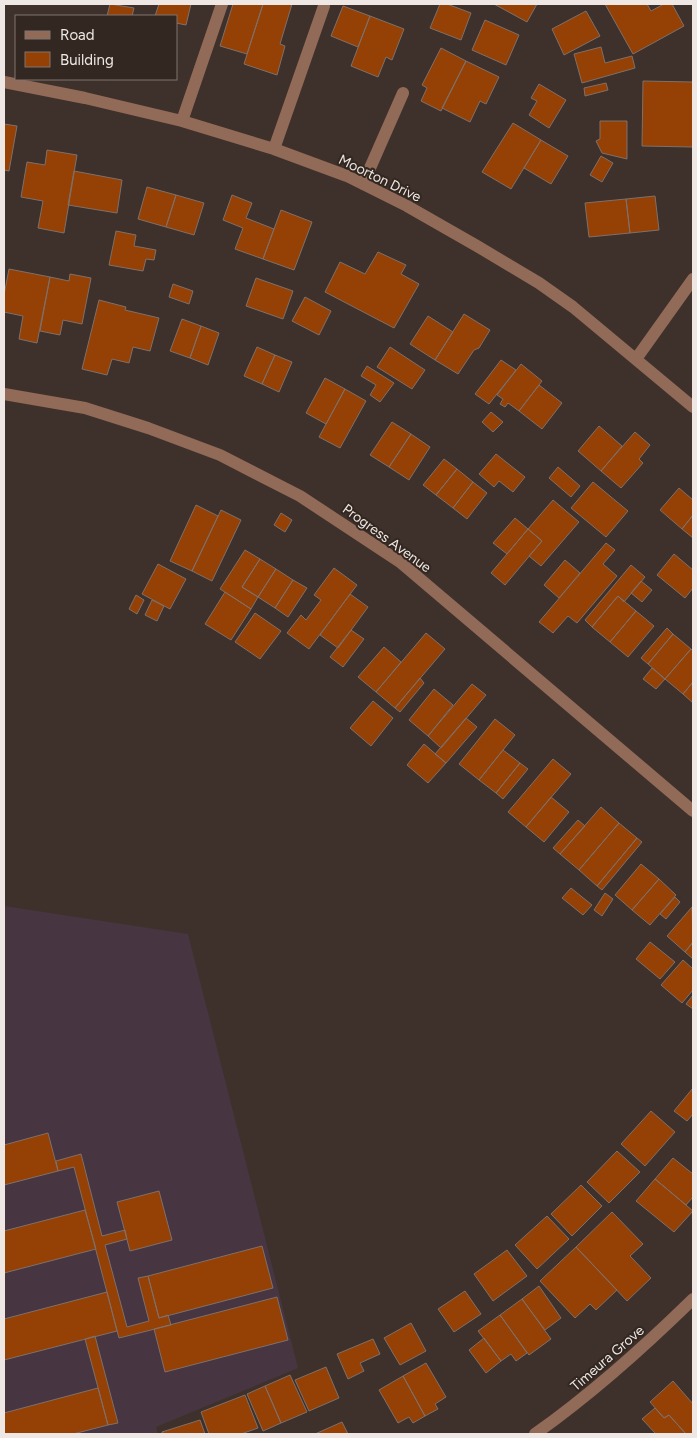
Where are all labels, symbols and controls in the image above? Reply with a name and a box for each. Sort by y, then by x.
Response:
legend [15,15,178,80]
text: Road [60,26,95,44]
text: Building [60,51,114,69]
street label: Moorton Drive [336,151,424,206]
street label: Progress Avenue [339,501,435,576]
street label: Timeura Grove [567,1322,648,1395]

